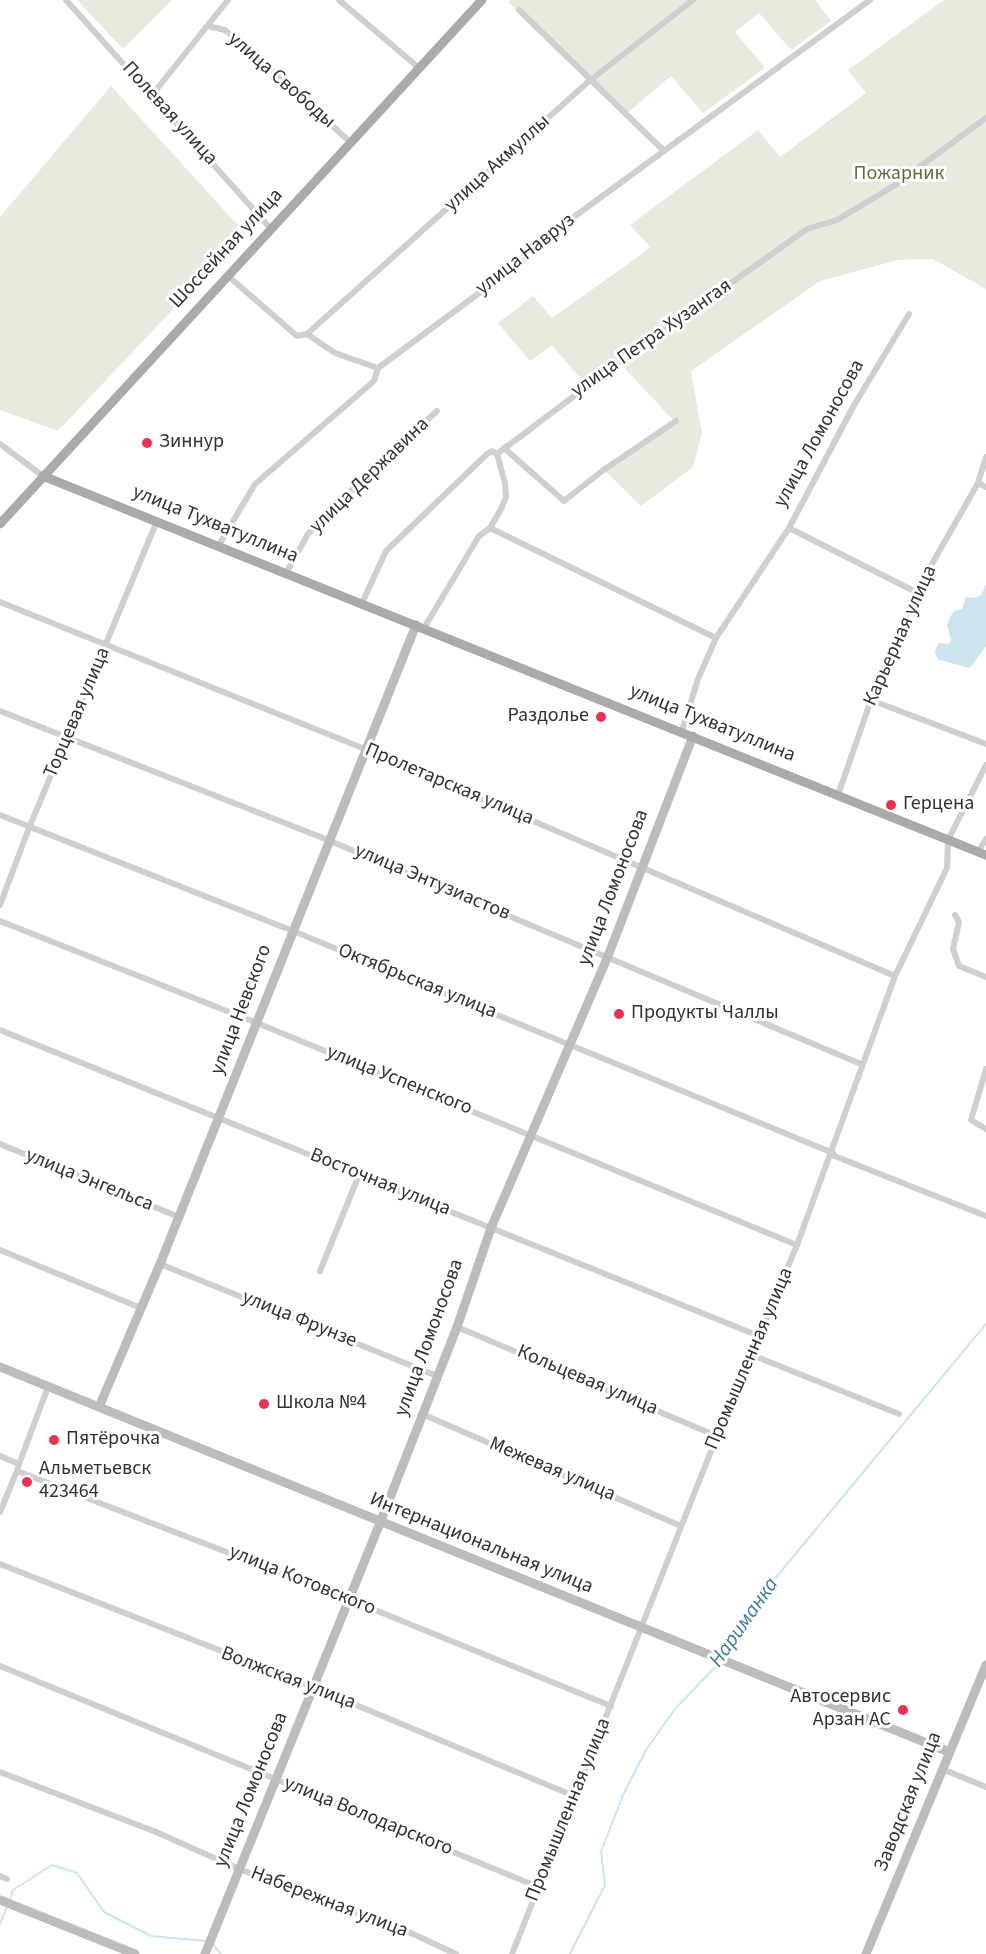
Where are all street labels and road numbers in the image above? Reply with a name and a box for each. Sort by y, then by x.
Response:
street label: улица Свободы [222,28,340,134]
street label: Полевая улица [116,57,222,171]
street label: улица Акмуллы [440,110,556,218]
street label: Шоссейная улица [165,184,289,314]
street label: улица Навруз [472,209,580,301]
street label: улица Петра Хузангая [567,275,737,403]
street label: улица Ломоносова [769,356,871,512]
street label: улица Державина [305,413,435,539]
street label: улица Тухватуллина [129,481,301,569]
street label: Карьерная улица [859,562,943,710]
street label: Торцевая улица [40,644,116,782]
street label: улица Тухватуллина [626,680,798,768]
street label: Пролетарская улица [361,739,537,831]
street label: улица Ломоносова [573,807,655,969]
street label: улица Энтузиастов [351,839,513,927]
street label: Октябрьская улица [334,939,500,1025]
street label: улица Невского [206,942,278,1078]
street label: улица Успенского [323,1041,475,1121]
street label: улица Энгельса [22,1144,156,1218]
street label: Восточная улица [306,1144,454,1222]
street label: улица Ломоносова [390,1256,470,1420]
street label: Промышленная улица [701,1264,799,1454]
street label: улица Фрунзе [238,1286,360,1354]
street label: Кольцевая улица [513,1341,661,1421]
street label: Межевая улица [485,1433,619,1507]
street label: Интернациональная улица [366,1488,596,1600]
street label: улица Котовского [225,1541,379,1621]
street label: Волжская улица [217,1642,359,1716]
street label: улица Ломоносова [210,1709,294,1871]
street label: Промышленная улица [521,1715,617,1905]
street label: Заводская улица [870,1729,948,1875]
street label: улица Володарского [280,1772,456,1862]
street label: Набережная улица [247,1862,411,1944]

